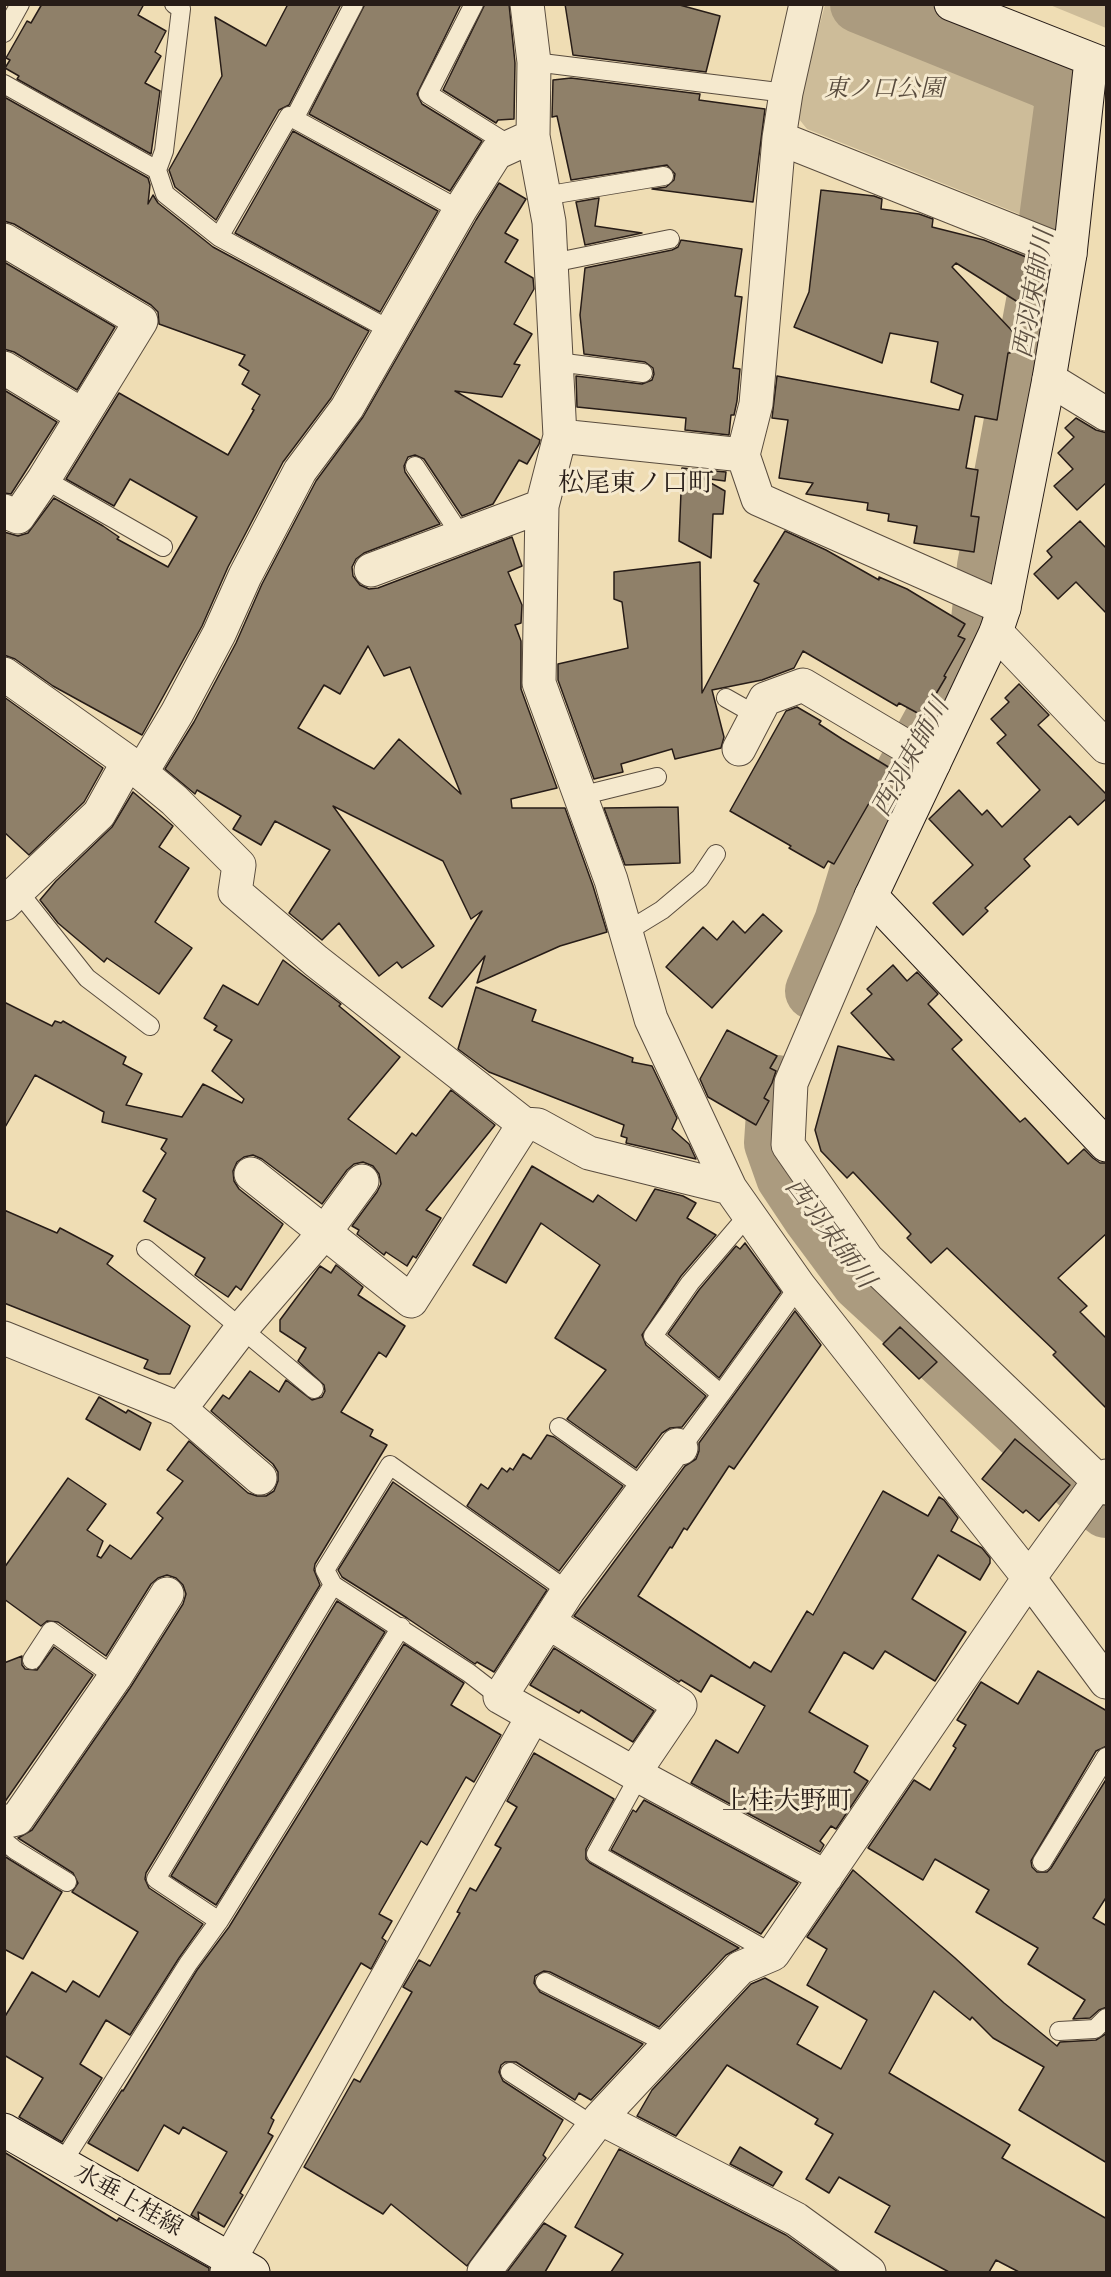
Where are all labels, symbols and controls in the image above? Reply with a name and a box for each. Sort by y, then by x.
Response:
park label: 東ノ口公園 [824,76,944,104]
water label: 西羽束師川 [1008,227,1062,361]
district label: 松尾東ノ口町 [558,469,714,501]
water label: 西羽束師川 [867,694,957,822]
water label: 西羽束師川 [777,1173,881,1295]
district label: 上桂大野町 [722,1787,852,1819]
street label: 水垂上桂線 [69,2159,187,2243]

